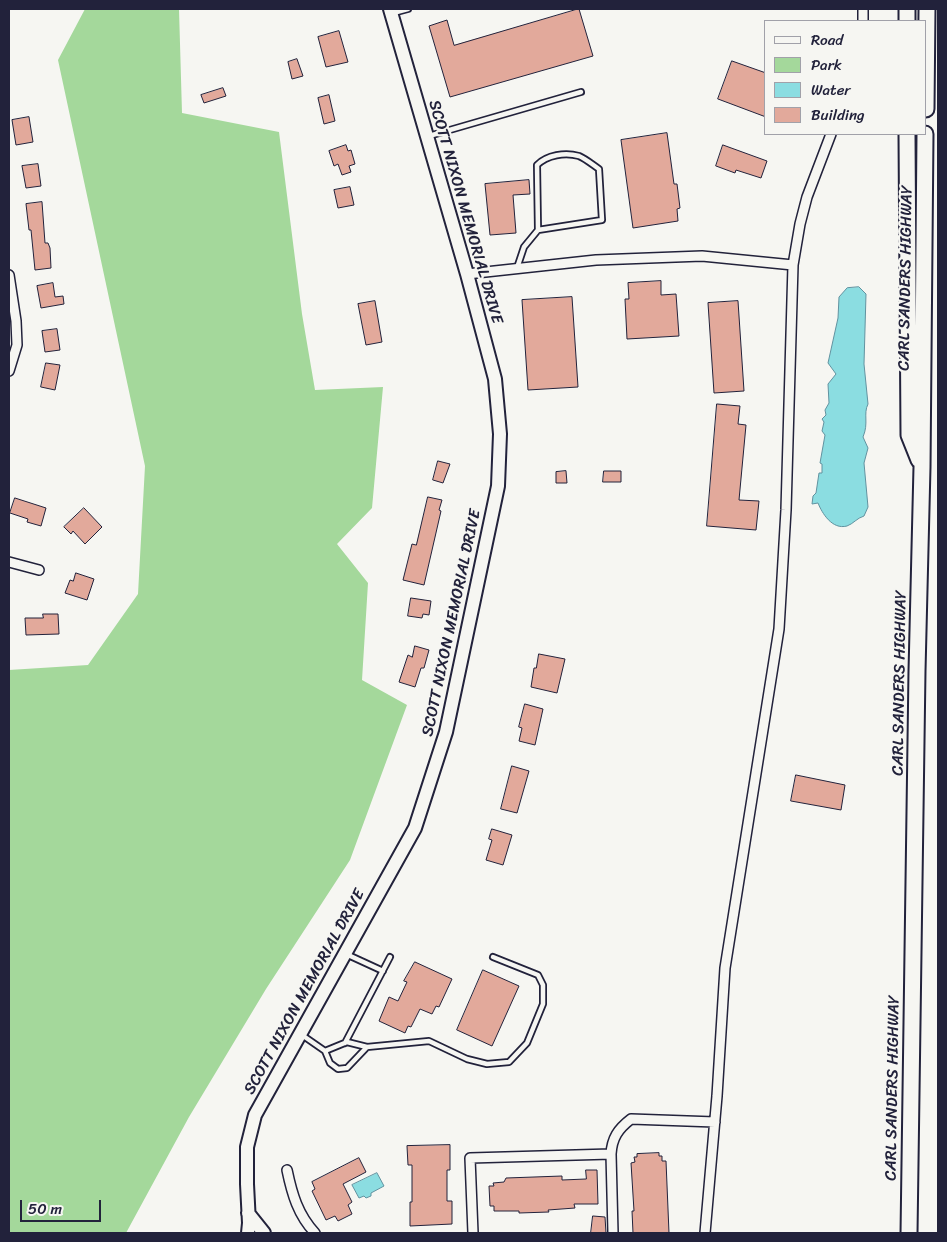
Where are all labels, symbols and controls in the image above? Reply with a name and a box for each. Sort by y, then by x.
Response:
legend [764,20,927,135]
text: Road [811,27,843,53]
text: Park [811,52,842,78]
text: Water [811,77,851,103]
street label: SCOTT NIXON MEMORIAL DRIVE [424,98,506,326]
text: Building [811,102,865,128]
street label: CARL SANDERS HIGHWAY [895,185,917,371]
street label: SCOTT NIXON MEMORIAL DRIVE [419,508,485,738]
street label: CARL SANDERS HIGHWAY [889,590,911,776]
street label: SCOTT NIXON MEMORIAL DRIVE [240,886,370,1098]
street label: CARL SANDERS HIGHWAY [882,995,904,1181]
scale bar [22,1190,104,1222]
text: 50 m [28,1196,62,1222]

